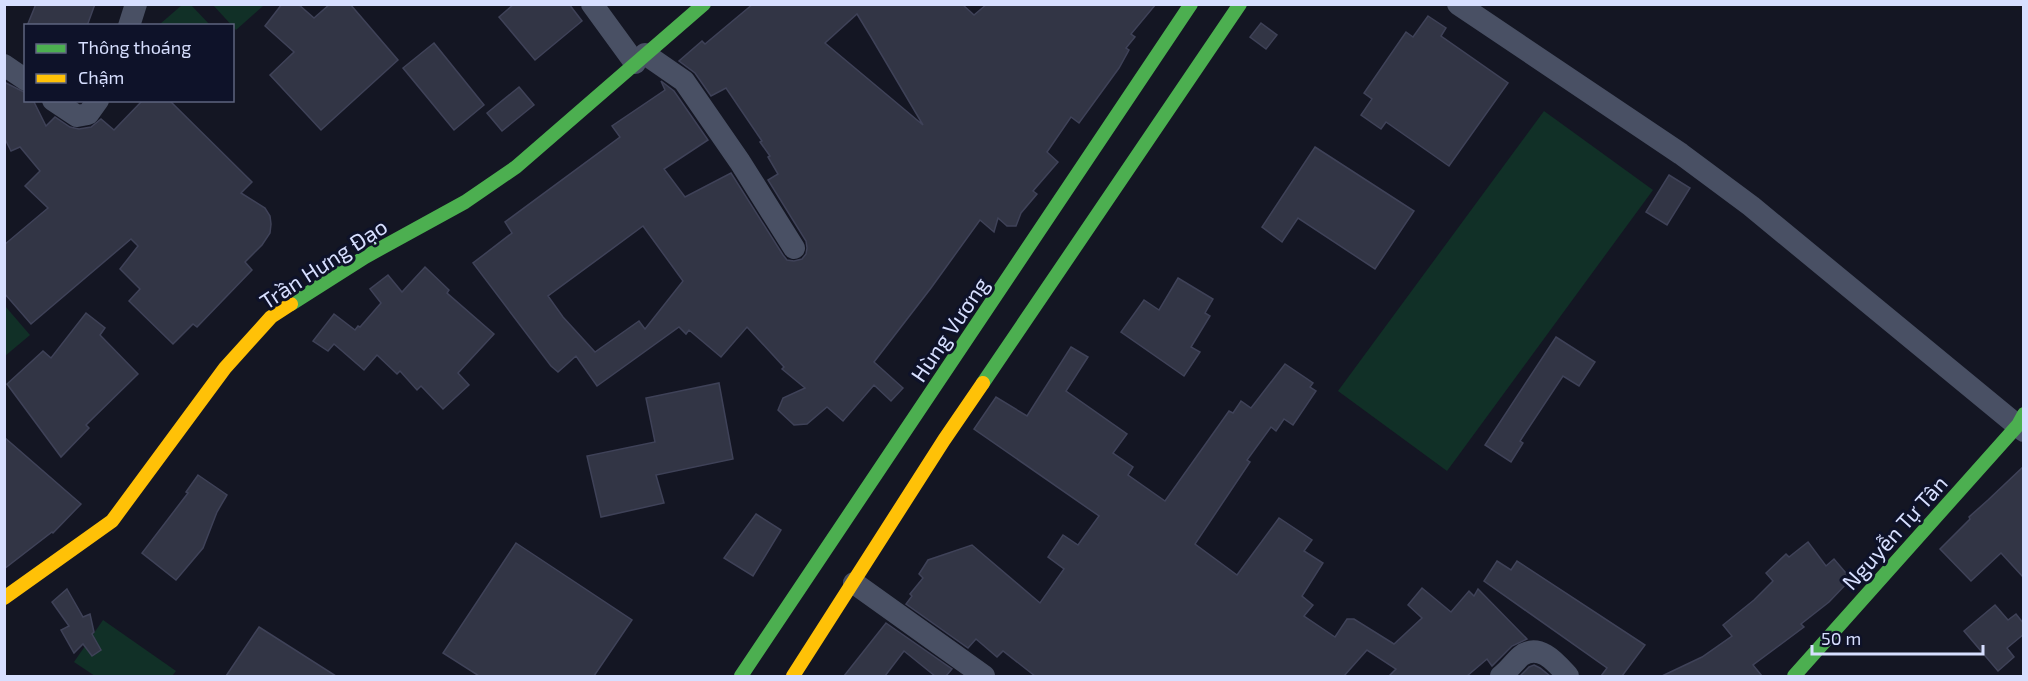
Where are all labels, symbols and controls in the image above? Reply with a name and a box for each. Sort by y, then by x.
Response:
legend [24,24,234,102]
text: Thông thoáng [78,36,191,58]
text: Chậm [78,66,124,88]
street label: Trần Hưng Đạo [255,212,391,314]
street label: Hùng Vương [905,272,993,386]
street label: Nguyễn Tự Tân [1836,470,1952,594]
scale bar [1812,618,1983,656]
text: 50 m [1821,627,1861,649]

